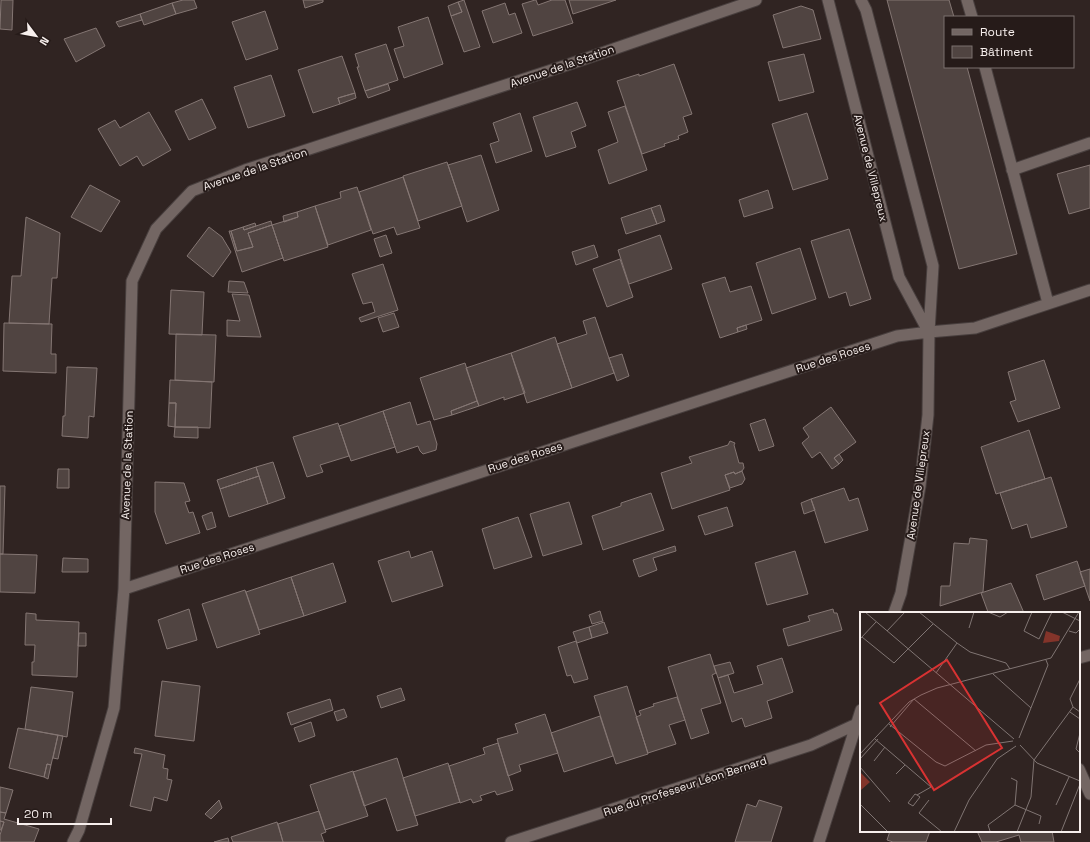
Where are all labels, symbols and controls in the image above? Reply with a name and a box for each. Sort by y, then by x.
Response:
north arrow [16,16,56,56]
legend [944,16,1074,68]
text: Route [980,24,1015,40]
text: N [37,34,52,48]
street label: Avenue de la Station [508,42,616,90]
text: Bâtiment [980,44,1033,60]
street label: Avenue de Villepreux [851,113,891,224]
street label: Avenue de la Station [201,145,309,193]
street label: Rue des Roses [794,338,872,376]
street label: Avenue de la Station [118,410,136,520]
street label: Avenue de Villepreux [903,429,933,541]
street label: Rue des Roses [486,438,564,476]
street label: Rue des Roses [178,539,256,577]
inset map [860,612,1080,832]
street label: Rue du Professeur Léon Bernard [602,753,768,819]
scale bar [18,800,111,826]
text: 20 m [24,806,52,822]

